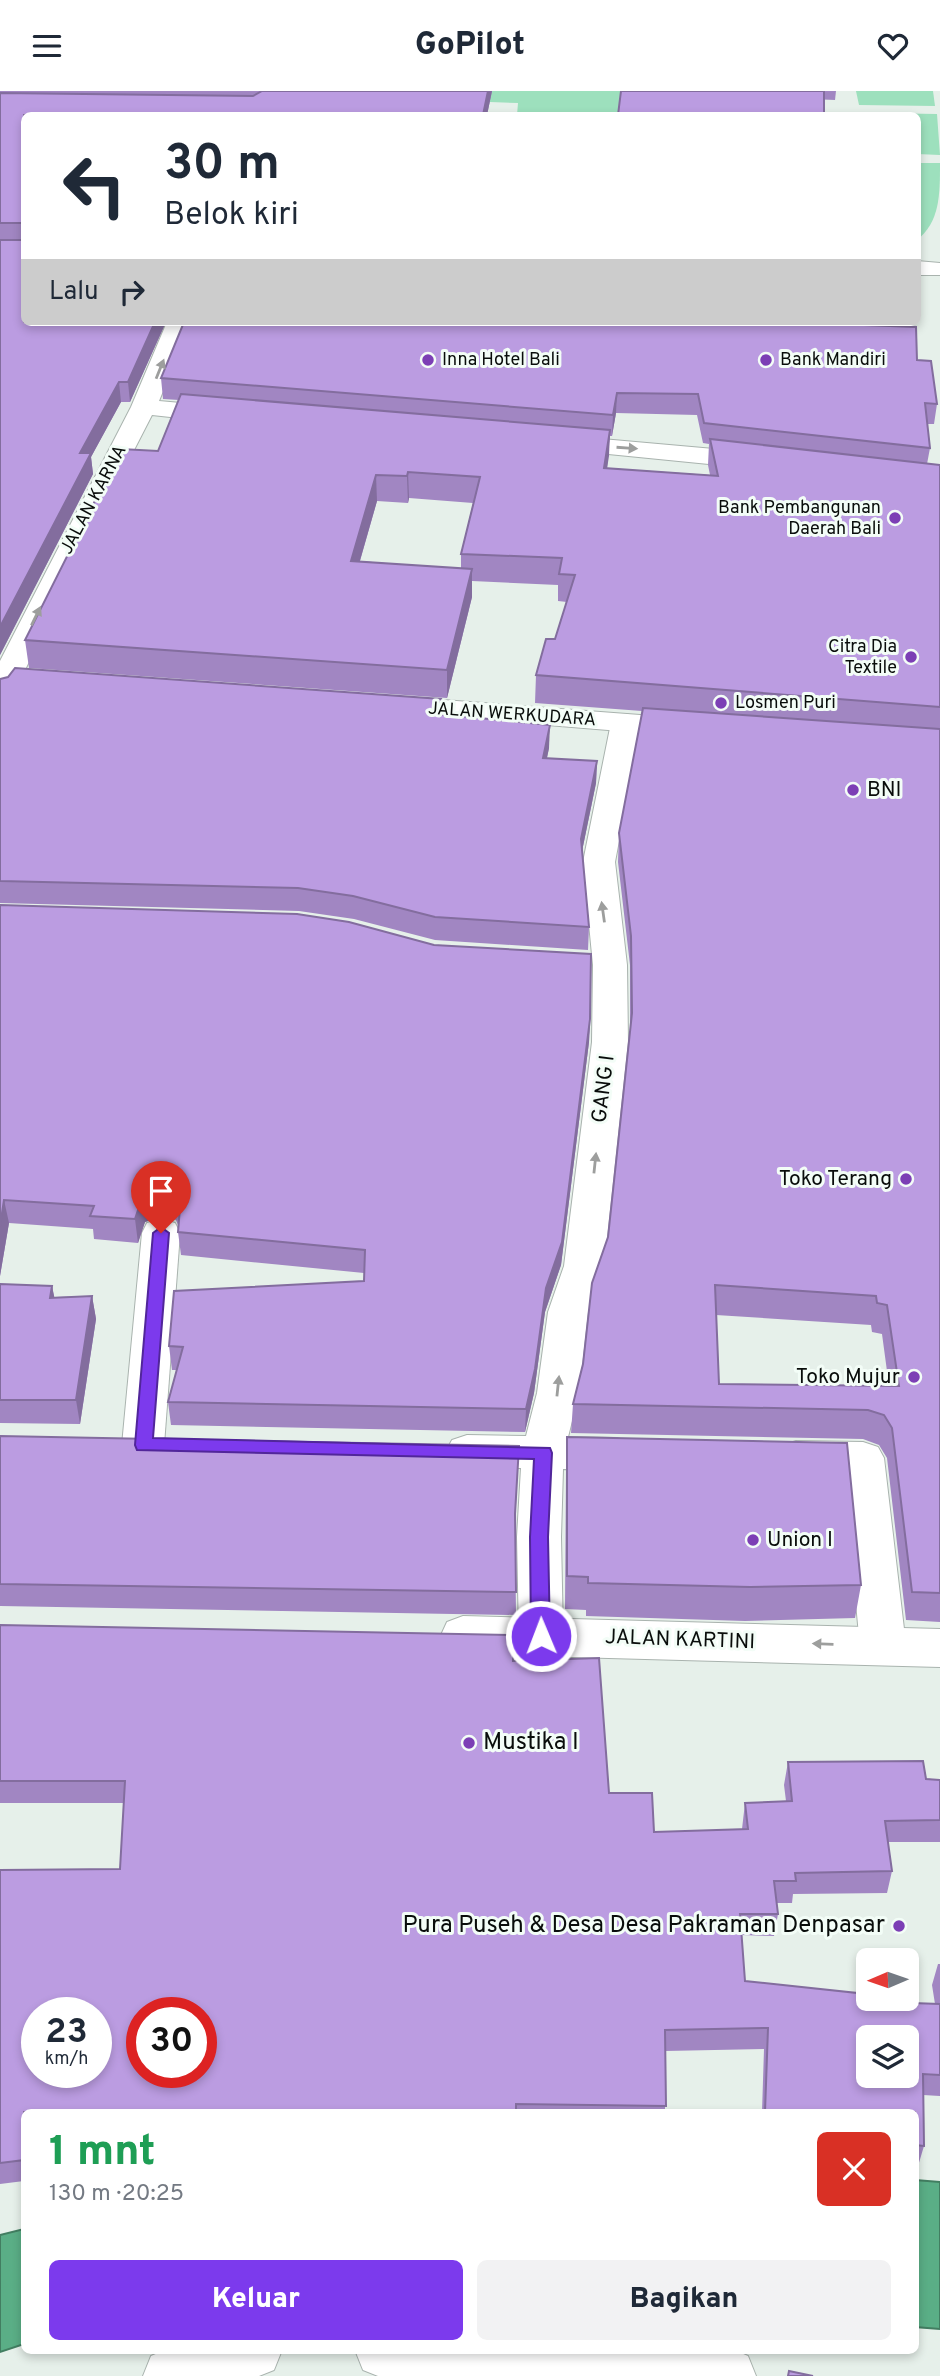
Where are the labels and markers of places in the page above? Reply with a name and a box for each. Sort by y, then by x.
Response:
place label: Inna Hotel Bali [442,349,560,372]
place label: Bank Mandiri [780,349,886,372]
marker: Inna Hotel Bali [420,352,436,368]
marker: Bank Mandiri [758,352,774,368]
place label: Bank Pembangunan Daerah Bali [718,497,881,541]
marker: Bank Pembangunan Daerah Bali [887,510,903,526]
place label: Citra Dia Textile [828,636,897,680]
marker: Citra Dia Textile [903,649,919,665]
place label: Losmen Puri [735,692,836,715]
marker: Losmen Puri [713,695,729,711]
place label: BNI [867,777,901,804]
marker: BNI [845,782,861,798]
pin [131,1161,191,1233]
place label: Toko Terang [779,1166,892,1193]
marker: Toko Terang [898,1171,914,1187]
place label: Toko Mujur [796,1364,900,1391]
marker: Toko Mujur [906,1369,922,1385]
place label: Union I [767,1527,833,1554]
marker: Union I [745,1532,761,1548]
place label: Mustika I [483,1728,579,1758]
marker: Mustika I [461,1735,477,1751]
place label: Pura Puseh & Desa Desa Pakraman Denpasar [403,1911,885,1941]
marker: Pura Puseh & Desa Desa Pakraman Denpasar [891,1918,907,1934]

